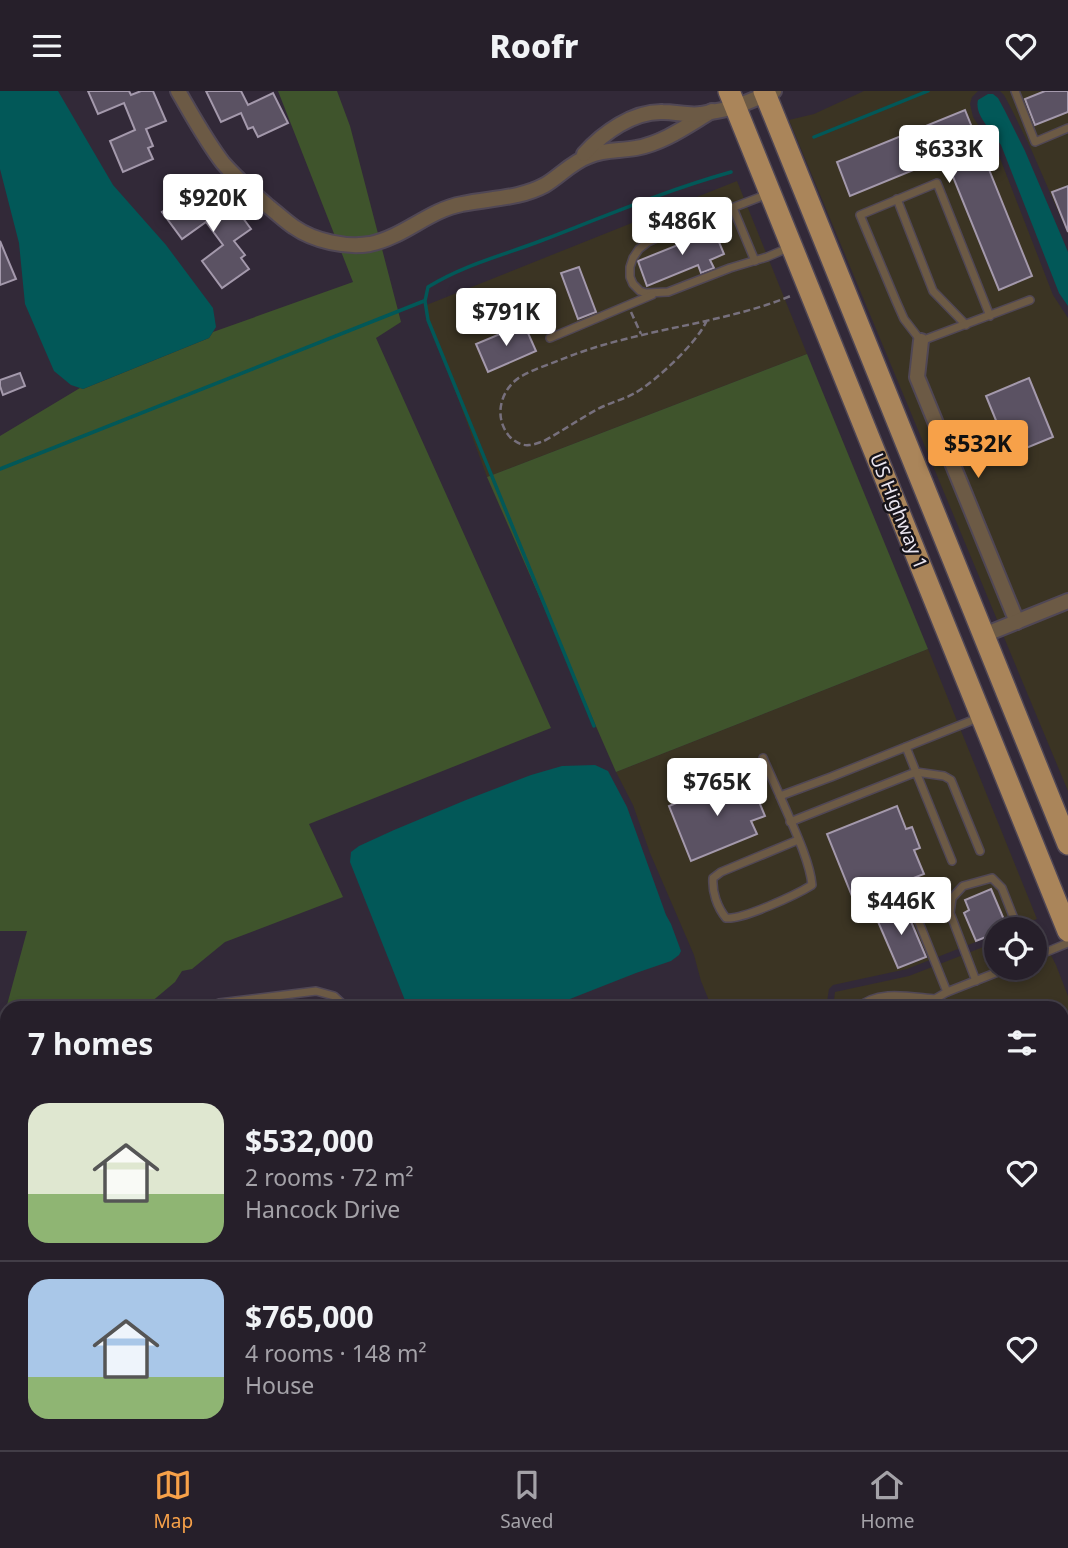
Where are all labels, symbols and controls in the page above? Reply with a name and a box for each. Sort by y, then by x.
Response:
text: Roofr [490,24,579,67]
icon: menu [28,27,66,65]
icon: heart [1002,27,1040,65]
pin: $633K [900,125,998,185]
text: $633K [915,132,983,164]
pin: $920K [164,174,262,234]
text: $920K [179,181,247,213]
pin: $486K [633,197,731,257]
text: $486K [648,204,716,236]
pin: $791K [457,289,555,348]
text: $791K [472,295,540,327]
pin: $532K [929,421,1027,480]
text: $532K [944,427,1012,459]
street label: US Highway 1 [864,449,934,573]
pin: $765K [668,759,766,818]
text: $765K [683,765,751,797]
pin: $446K [852,877,950,937]
text: $446K [867,884,935,916]
map controls [984,917,1047,980]
button: locate [984,917,1047,980]
text: 7 homes [28,1023,153,1064]
icon: filters [1003,1024,1041,1062]
text: $532,000 [245,1120,374,1161]
icon: home [84,1131,168,1215]
icon: heart [1003,1154,1041,1192]
text: 2 rooms · 72 m² [245,1161,414,1193]
text: Hancock Drive [245,1193,400,1225]
text: $765,000 [245,1296,374,1337]
icon: home [84,1307,168,1391]
icon: heart [1003,1330,1041,1368]
text: 4 rooms · 148 m² [245,1337,427,1369]
text: House [245,1369,314,1401]
tab: Map [154,1466,193,1534]
tab: Saved [500,1466,553,1534]
tab: Home [860,1466,914,1534]

